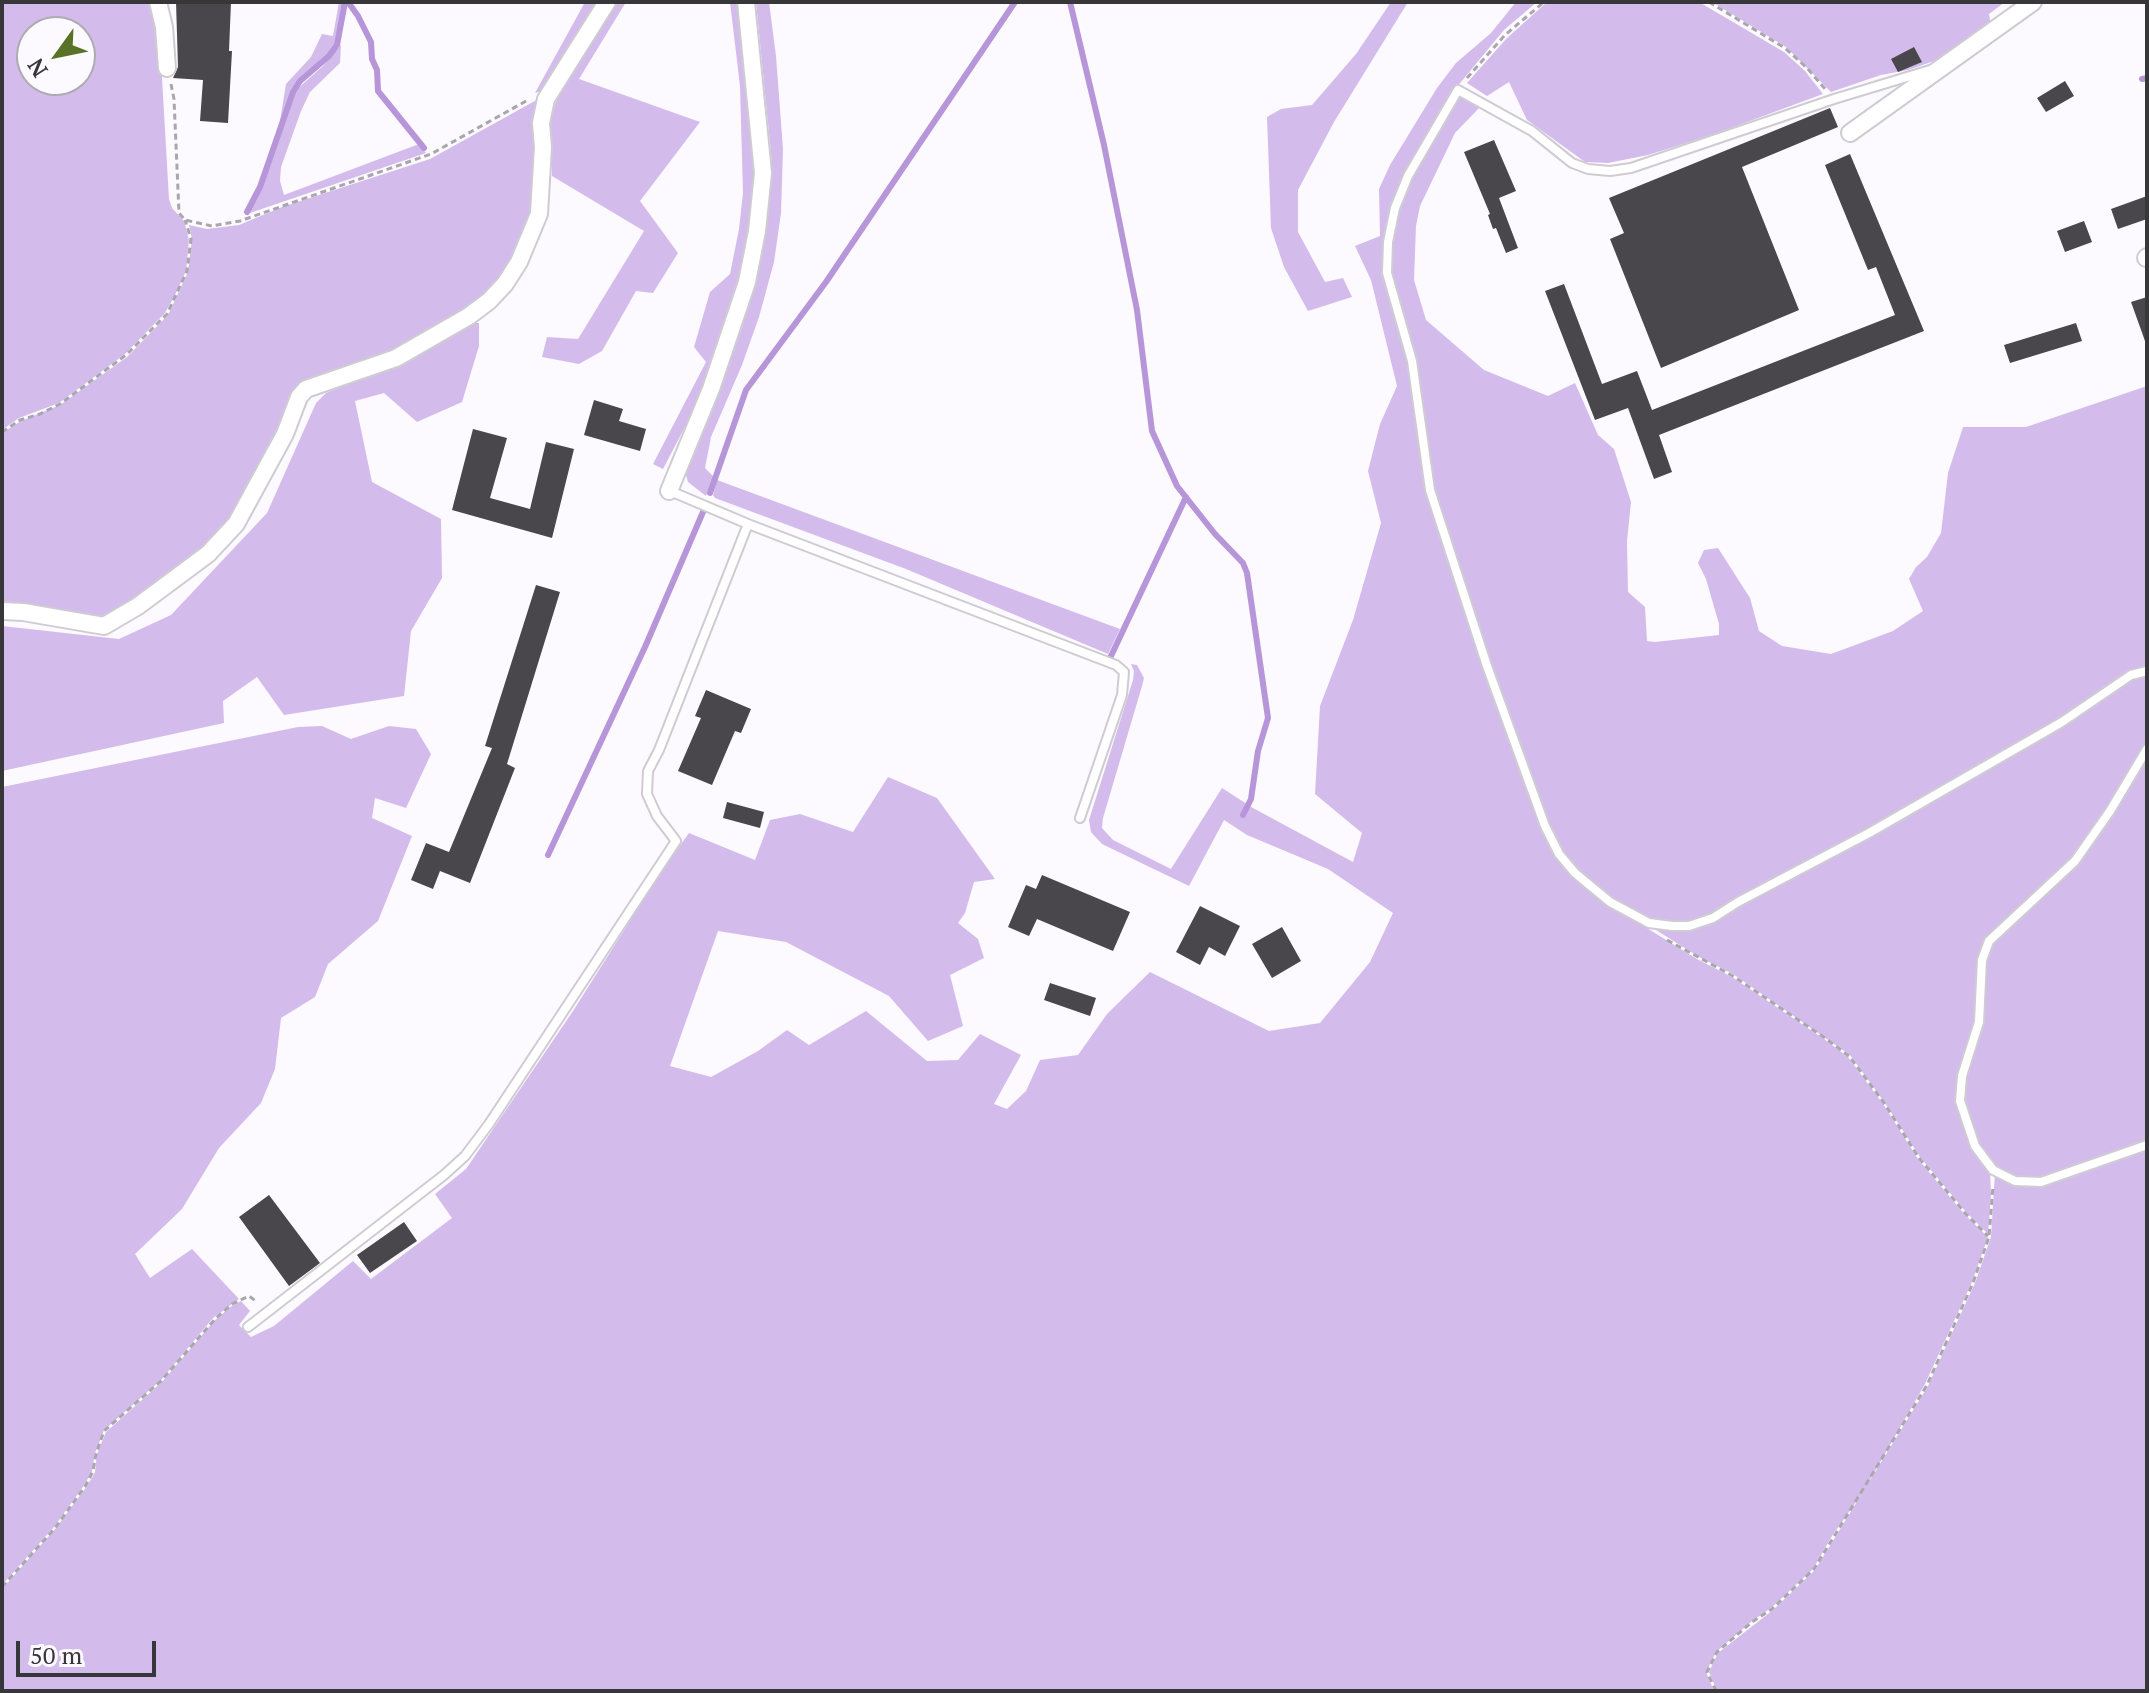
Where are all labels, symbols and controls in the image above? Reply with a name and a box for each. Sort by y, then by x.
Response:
north arrow [16,16,96,96]
text: N [20,53,54,83]
scale bar [20,1625,160,1675]
text: 50 m [30,1639,82,1671]

